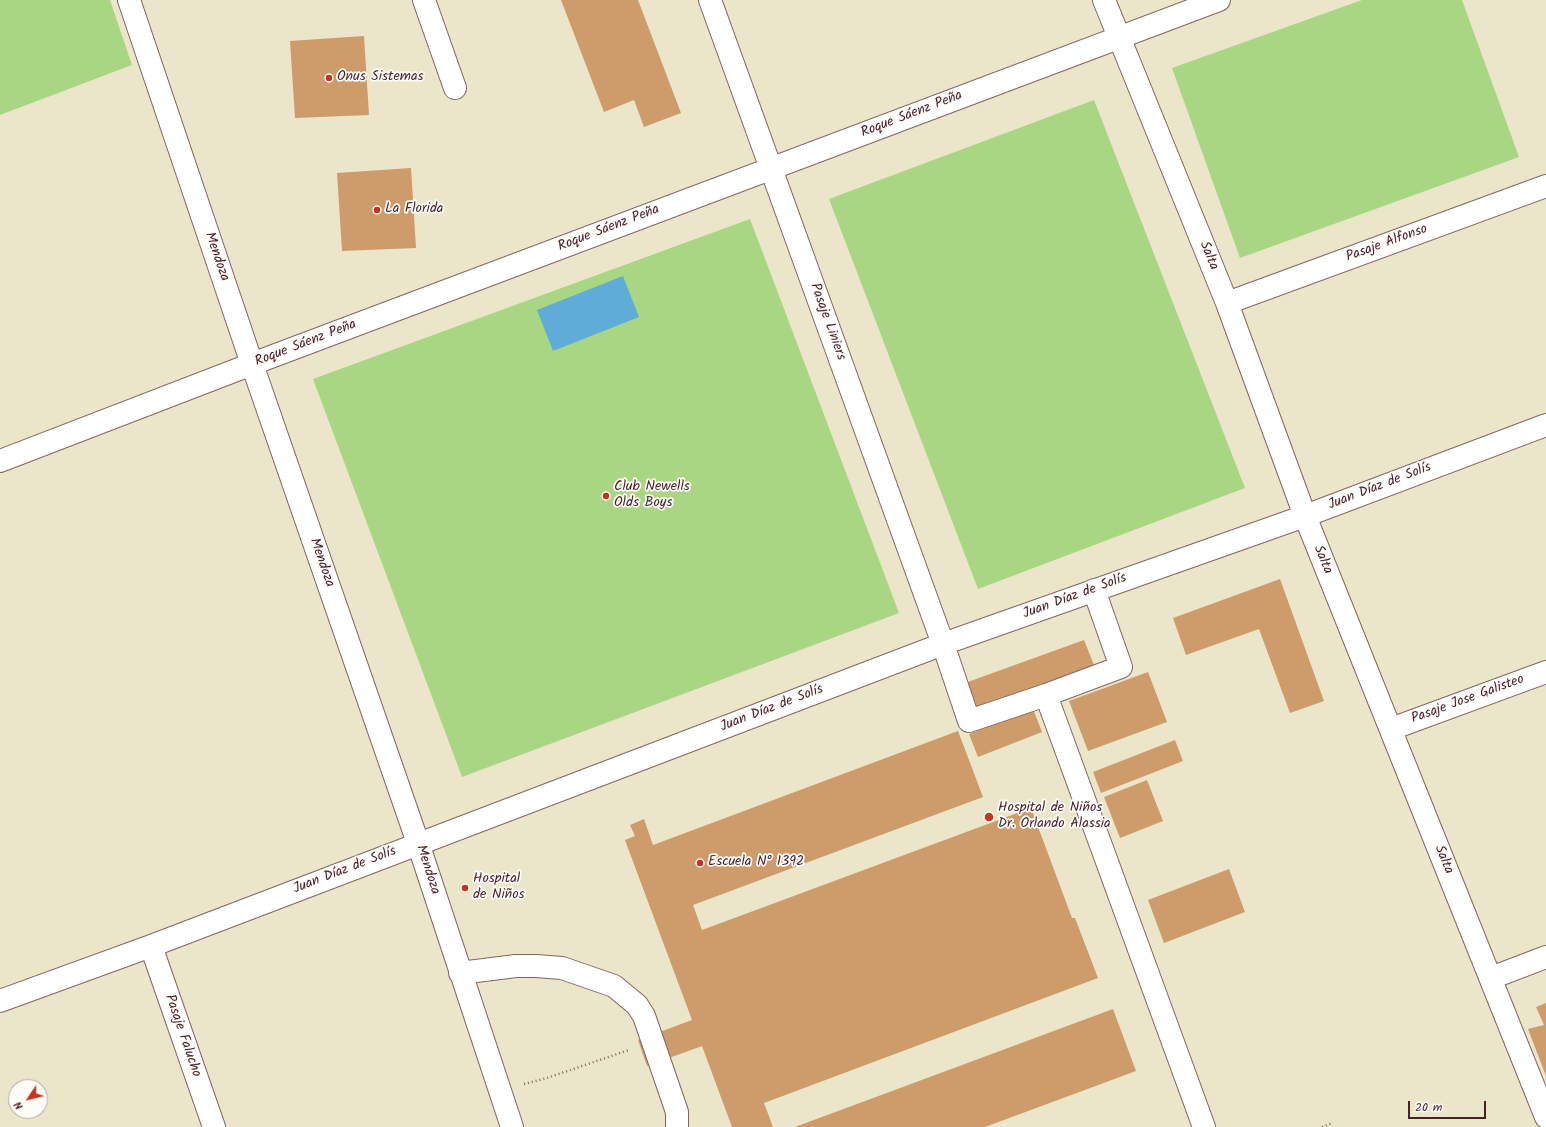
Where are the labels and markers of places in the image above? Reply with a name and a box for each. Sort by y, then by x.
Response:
place label: Onus Sistemas [337,70,423,86]
marker: Onus Sistemas [324,73,334,83]
place label: La Florida [385,202,443,218]
marker: La Florida [372,205,382,215]
place label: Club Newells Olds Boys [614,480,690,512]
marker: Club Newells Olds Boys [601,491,611,501]
place label: Hospital de Niños Dr. Orlando Alassia [998,801,1111,834]
marker: Hospital de Niños Dr. Orlando Alassia [983,811,995,823]
place label: Escuela N° 1392 [708,855,804,871]
marker: Escuela N° 1392 [695,858,705,868]
place label: Hospital de Niños [473,872,524,904]
marker: Hospital de Niños [460,883,470,893]

